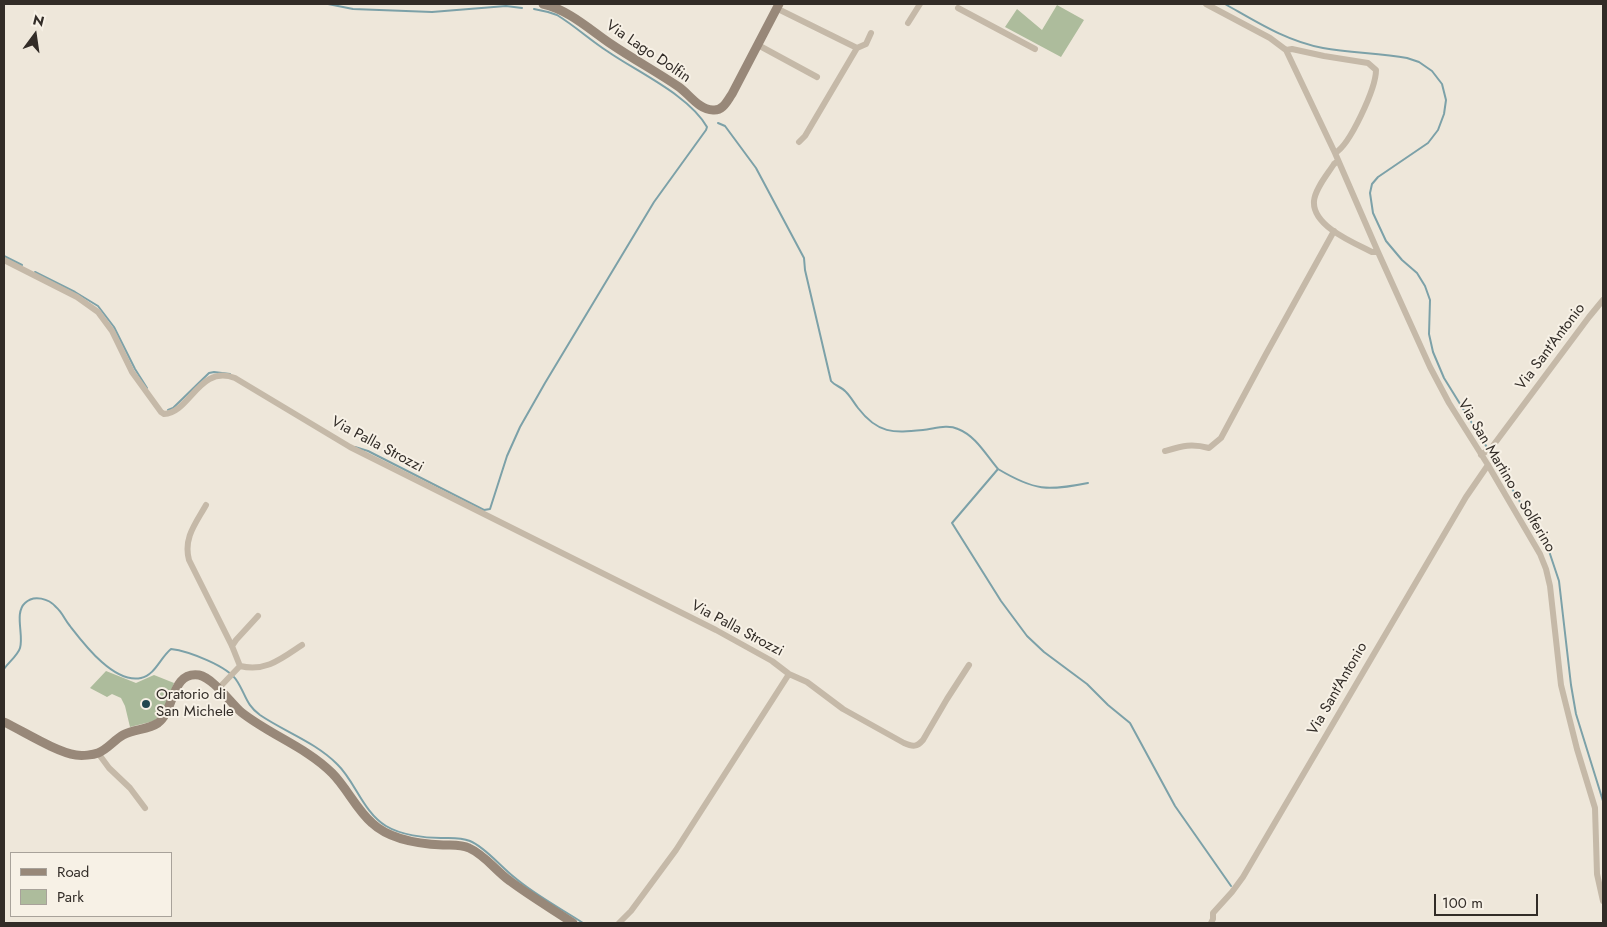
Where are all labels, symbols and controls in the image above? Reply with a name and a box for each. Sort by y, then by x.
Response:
text: N [31,9,46,31]
north arrow [10,10,60,60]
street label: Via Lago Dolfin [602,17,694,87]
street label: Via Sant'Antonio [1513,300,1589,394]
street label: Via San Martino e Solferino [1453,396,1559,556]
street label: Via Palla Strozzi [328,413,426,477]
street label: Via Palla Strozzi [688,597,786,661]
street label: Via Sant'Antonio [1304,639,1372,739]
place label: Oratorio di San Michele [156,686,234,721]
marker: Oratorio di San Michele [140,698,152,710]
legend [10,852,172,917]
text: Road [57,861,89,883]
scale bar [1437,884,1541,916]
text: Park [57,886,84,908]
text: 100 m [1442,892,1483,914]

